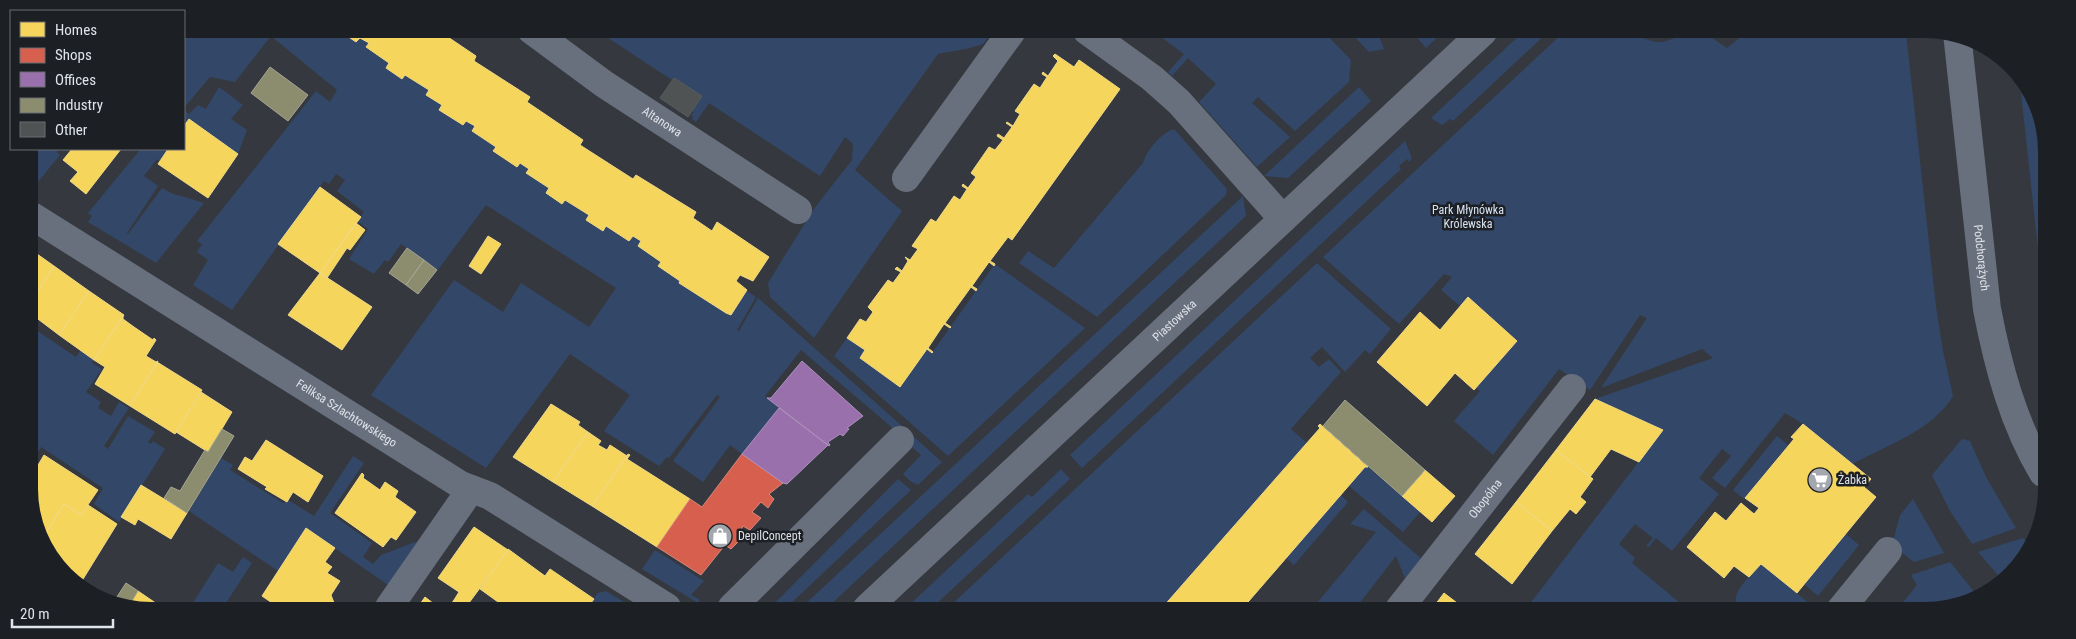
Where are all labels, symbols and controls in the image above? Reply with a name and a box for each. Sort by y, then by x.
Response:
legend [10,10,185,150]
text: Homes [55,21,97,39]
text: Shops [55,46,92,64]
text: Offices [55,71,96,89]
text: Industry [55,96,103,114]
street label: Altanowa [640,104,685,140]
text: Other [55,121,88,139]
park label: Park Młynówka Królewska [1432,203,1504,231]
street label: Podchorążych [1971,224,1992,292]
street label: Piastowska [1150,297,1199,344]
street label: Feliksa Szlachtowskiego [294,376,400,450]
supermarket icon: Żabka [1807,467,1833,493]
place label: Żabka [1838,472,1867,487]
street label: Obopólna [1466,476,1505,521]
shop icon: DepilConcept [707,523,733,549]
place label: DepilConcept [738,529,802,543]
scale bar [12,596,114,628]
text: 20 m [20,605,50,623]

